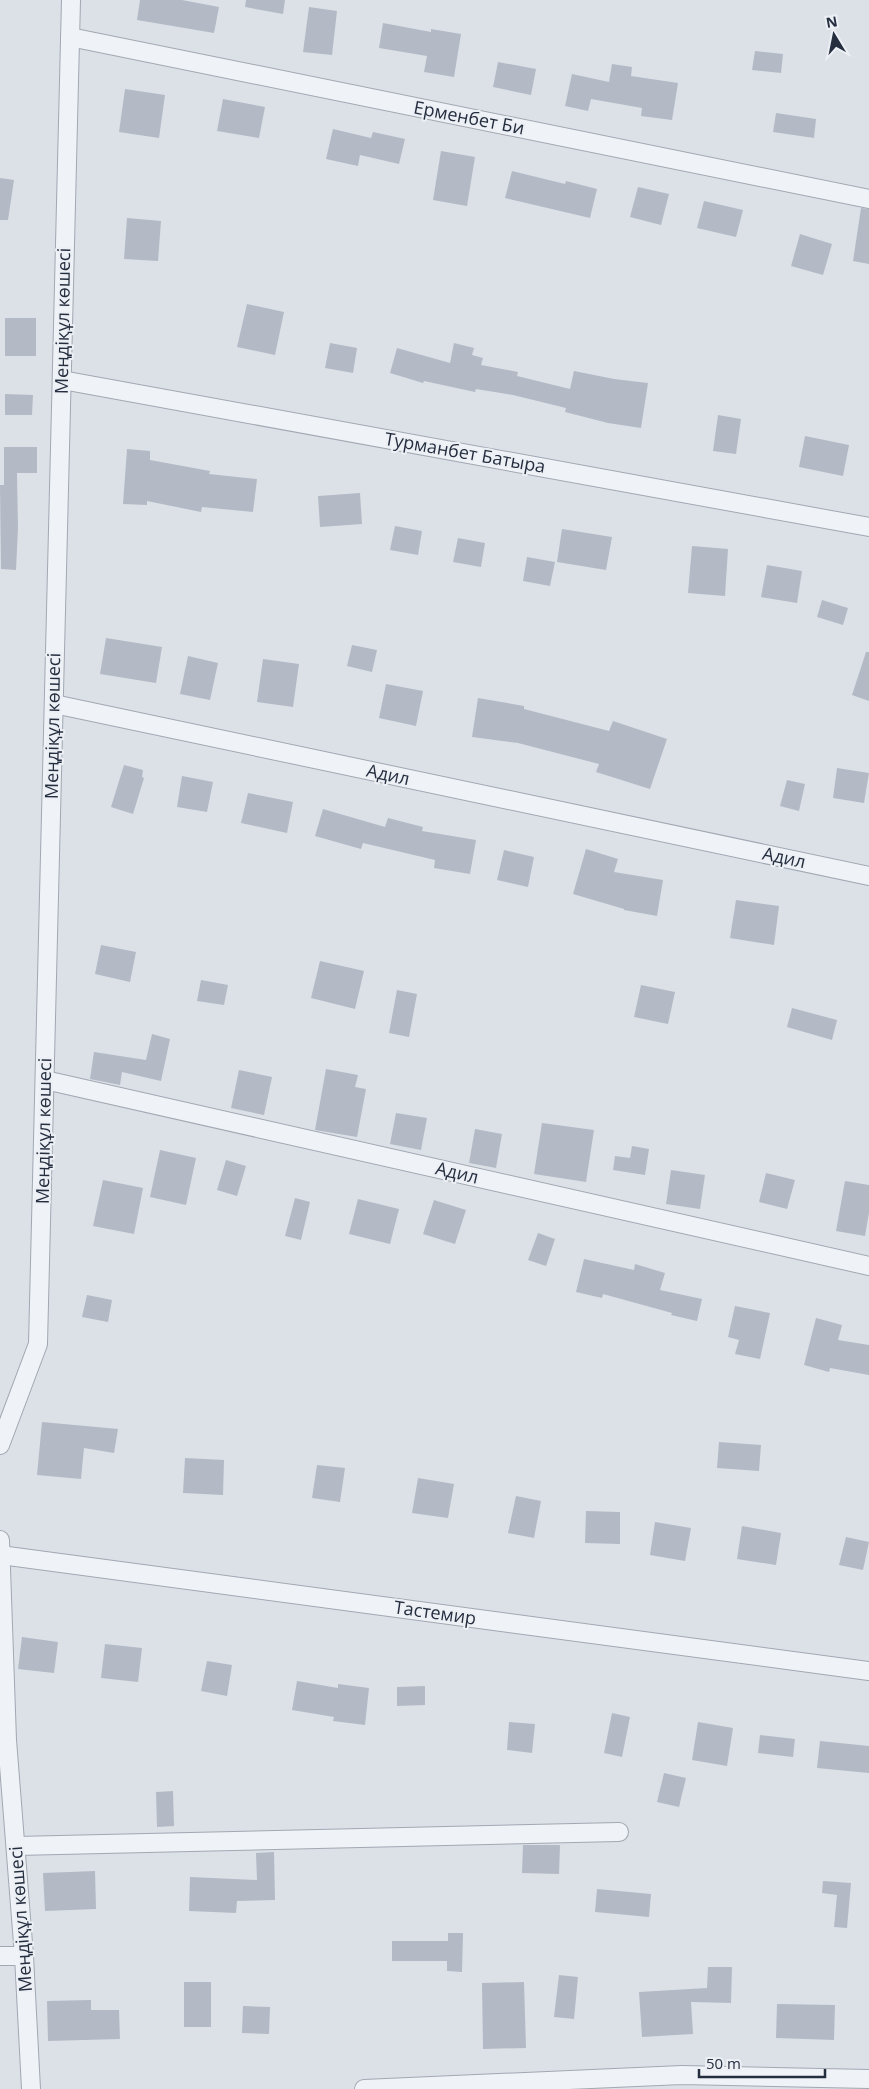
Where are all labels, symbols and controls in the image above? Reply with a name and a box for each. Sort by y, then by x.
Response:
north arrow [809,10,859,60]
text: N [824,11,839,32]
street label: Ерменбет Би [412,95,527,139]
street label: Меңдіқұл көшесі [49,248,75,394]
street label: Турманбет Батыра [383,426,547,478]
street label: Меңдіқұл көшесі [39,653,65,799]
street label: Адил [364,758,412,790]
street label: Адил [760,841,808,873]
street label: Меңдіқұл көшесі [30,1058,56,1204]
street label: Адил [433,1155,481,1189]
street label: Тастемир [392,1594,478,1630]
street label: Меңдіқұл көшесі [3,1845,37,1993]
scale bar [699,2046,825,2078]
text: 50 m [706,2053,741,2073]

